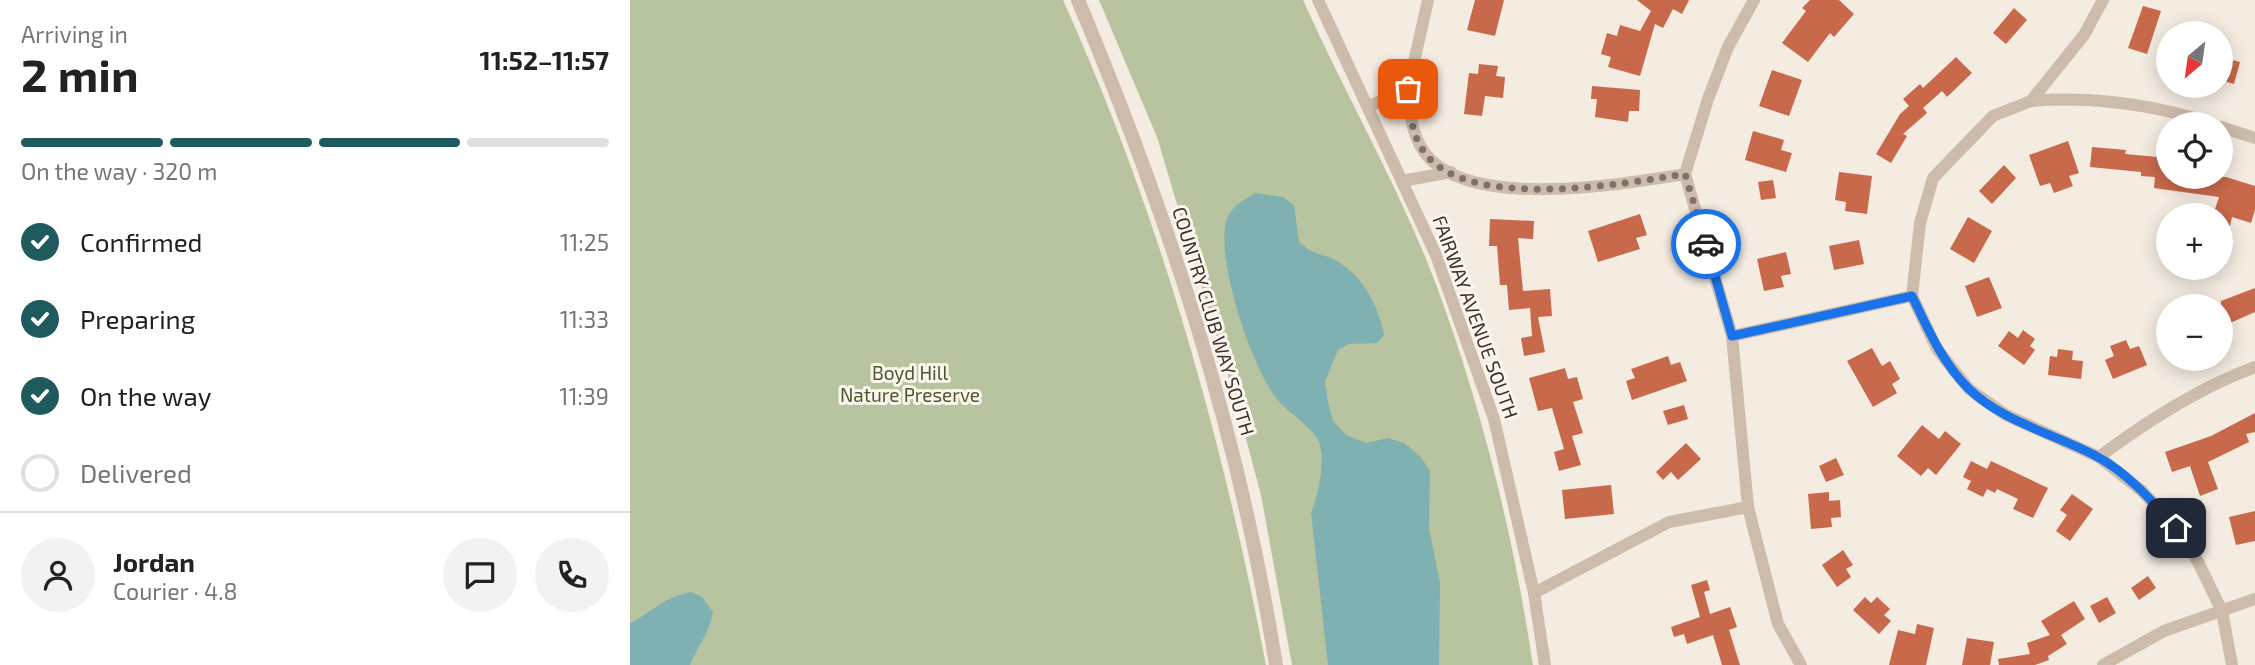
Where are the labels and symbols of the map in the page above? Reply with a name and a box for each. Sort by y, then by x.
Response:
north arrow [2156,21,2233,98]
pin [1378,59,1438,119]
street label: COUNTRY CLUB WAY SOUTH [1168,204,1260,438]
courier [1671,209,1741,279]
street label: FAIRWAY AVENUE SOUTH [1429,212,1523,422]
park label: Boyd Hill Nature Preserve [840,361,980,406]
pin [2146,498,2206,558]

